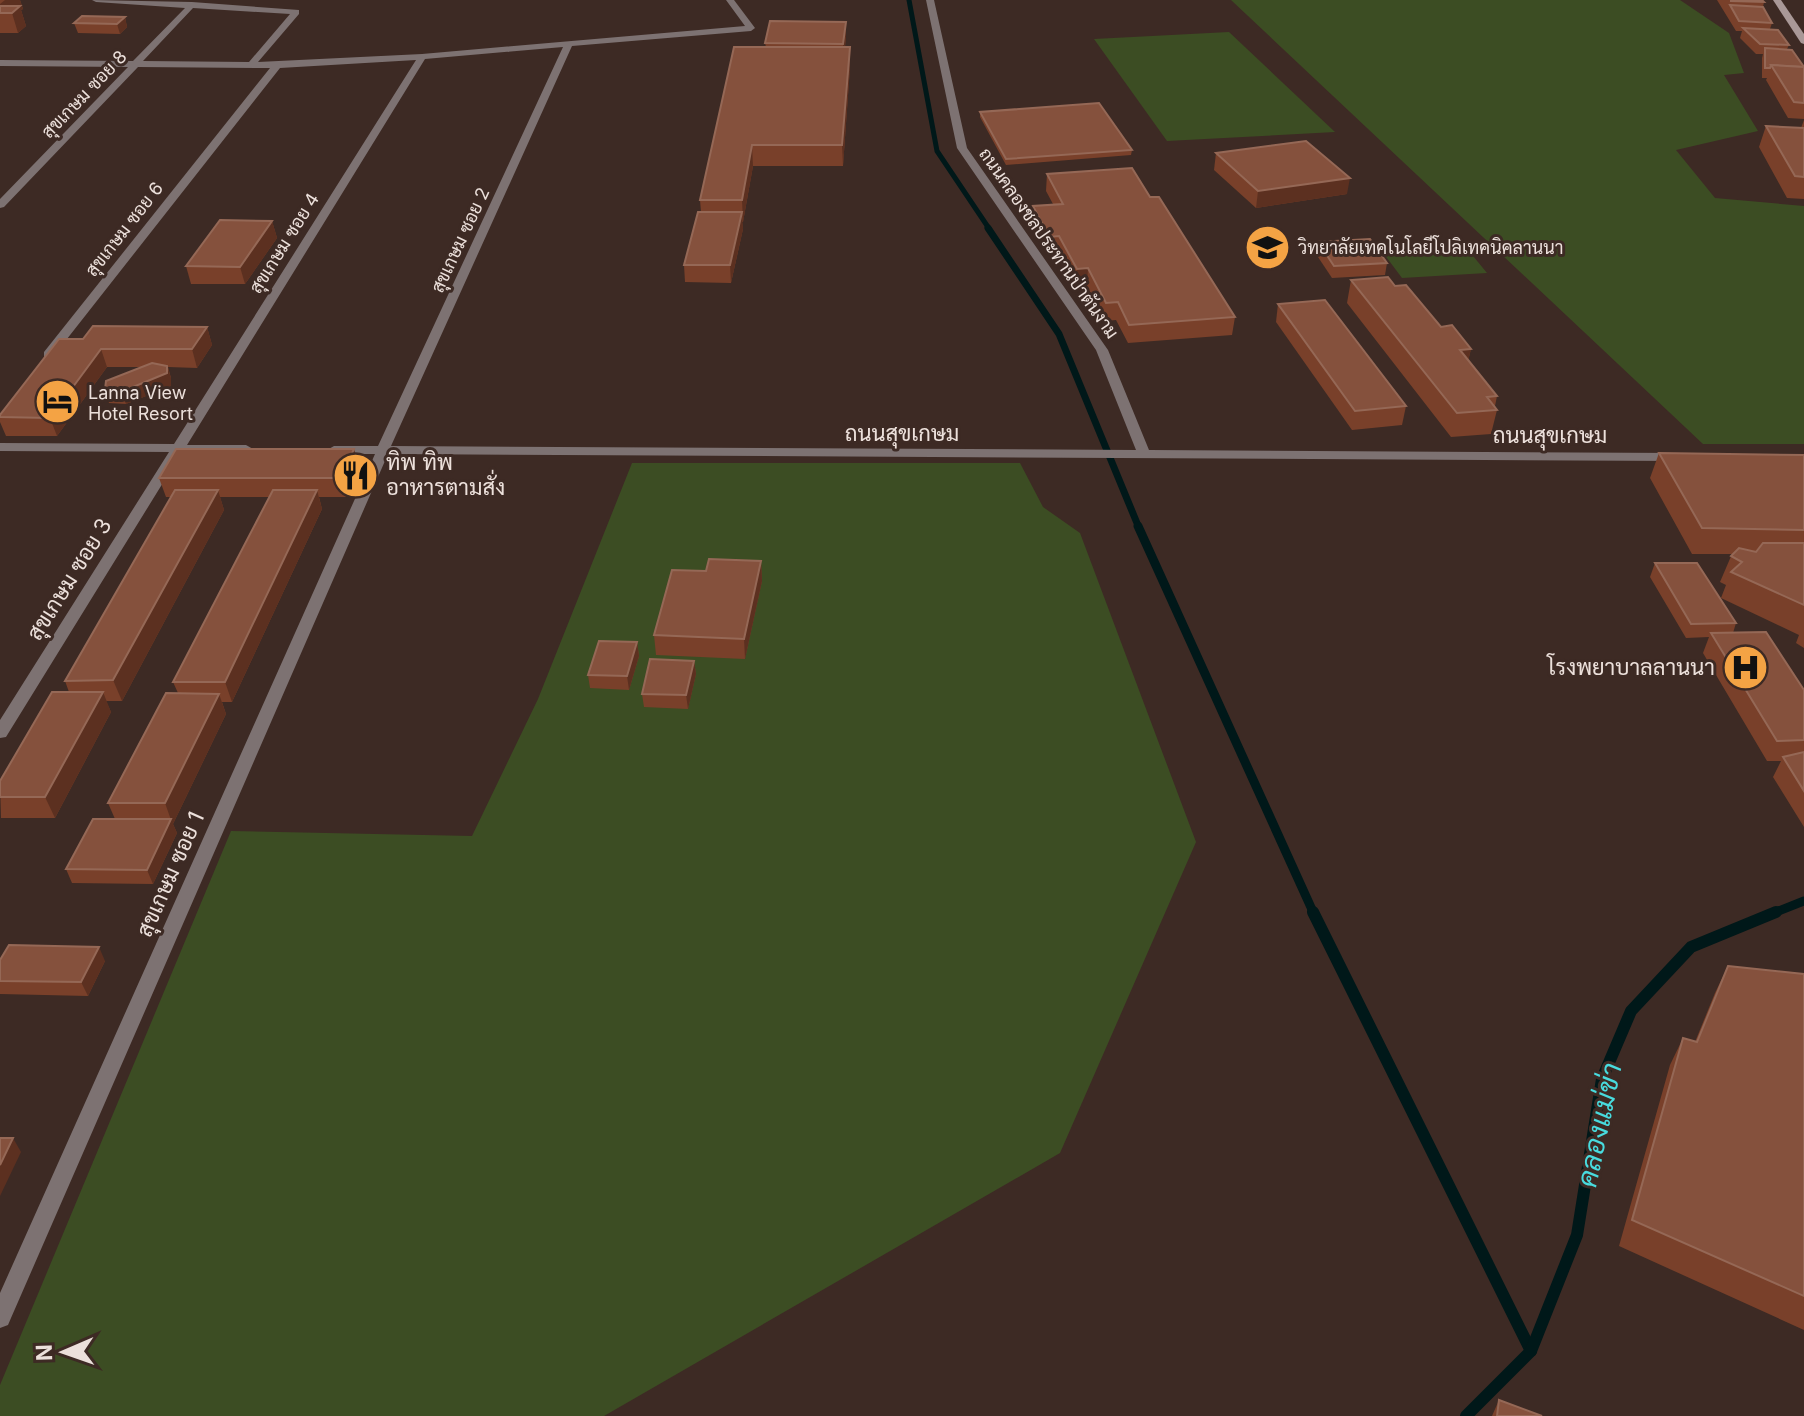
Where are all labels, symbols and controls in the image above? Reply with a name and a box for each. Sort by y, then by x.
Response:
street label: สุขเกษม ซอย 8 [37,46,132,144]
street label: ถนนคลองชลประทานป่าตันงาม [975,144,1123,342]
street label: สุขเกษม ซอย 6 [81,178,169,281]
street label: สุขเกษม ซอย 2 [427,184,495,297]
street label: สุขเกษม ซอย 4 [245,189,325,298]
school or university icon: วิทยาลัยเทคโนโลยีโปลิเทคนิคลานนา [1243,223,1291,271]
place label: วิทยาลัยเทคโนโลยีโปลิเทคนิคลานนา [1297,235,1563,258]
hotel icon: Lanna View Hotel Resort [33,378,81,426]
place label: Lanna View Hotel Resort [88,382,193,424]
street label: ถนนสุขเกษม [845,420,959,449]
street label: ถนนสุขเกษม [1493,422,1607,451]
place label: ทิพ ทิพ อาหารตามสั่ง [386,449,505,500]
restaurant icon: ทิพ ทิพ อาหารตามสั่ง [331,451,379,499]
street label: สุขเกษม ซอย 3 [21,513,119,646]
hospital icon: โรงพยาบาลลานนา [1722,643,1770,691]
place label: โรงพยาบาลลานนา [1546,653,1715,680]
street label: สุขเกษม ซอย 1 [131,807,212,942]
water label: คลองแม่ข่า [1569,1060,1629,1190]
north arrow [24,1312,104,1392]
text: N [31,1344,57,1362]

